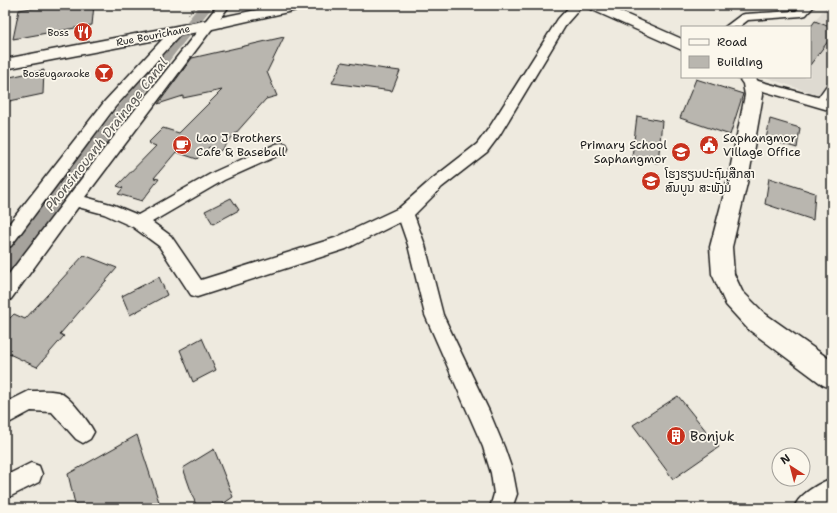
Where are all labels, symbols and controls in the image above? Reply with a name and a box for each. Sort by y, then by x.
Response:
restaurant icon: Boss [72,21,94,43]
street label: Rue Bourichane [115,22,192,49]
place label: Boss [48,26,69,39]
legend [681,26,811,78]
text: Road [717,34,748,50]
water label: Phonsinouanh Drainage Canal [41,54,172,214]
text: Building [717,54,763,70]
bar icon: Boseugaraoke [93,62,115,84]
place label: Boseugaraoke [23,67,90,80]
place label: Lao J Brothers Cafe & Baseball [196,130,286,160]
place label: Saphangmor Village Office [723,130,801,160]
cafe icon: Lao J Brothers Cafe & Baseball [171,134,193,156]
public building icon: Saphangmor Village Office [698,134,720,156]
place label: Primary School Saphangmor [580,137,667,167]
school or university icon: Primary School Saphangmor [670,141,692,163]
place label: ໂຮງຮຽນປະຖົມສືກສາ ສົນບູນ ສະພັງມໍ້ [664,166,755,196]
school or university icon: ໂຮງຮຽນປະຖົມສືກສາ ສົນບູນ ສະພັງມໍ້ [640,170,662,192]
building icon: Bonjuk [665,425,687,447]
place label: Bonjuk [690,427,735,445]
north arrow [771,447,811,487]
text: N [777,451,794,468]

